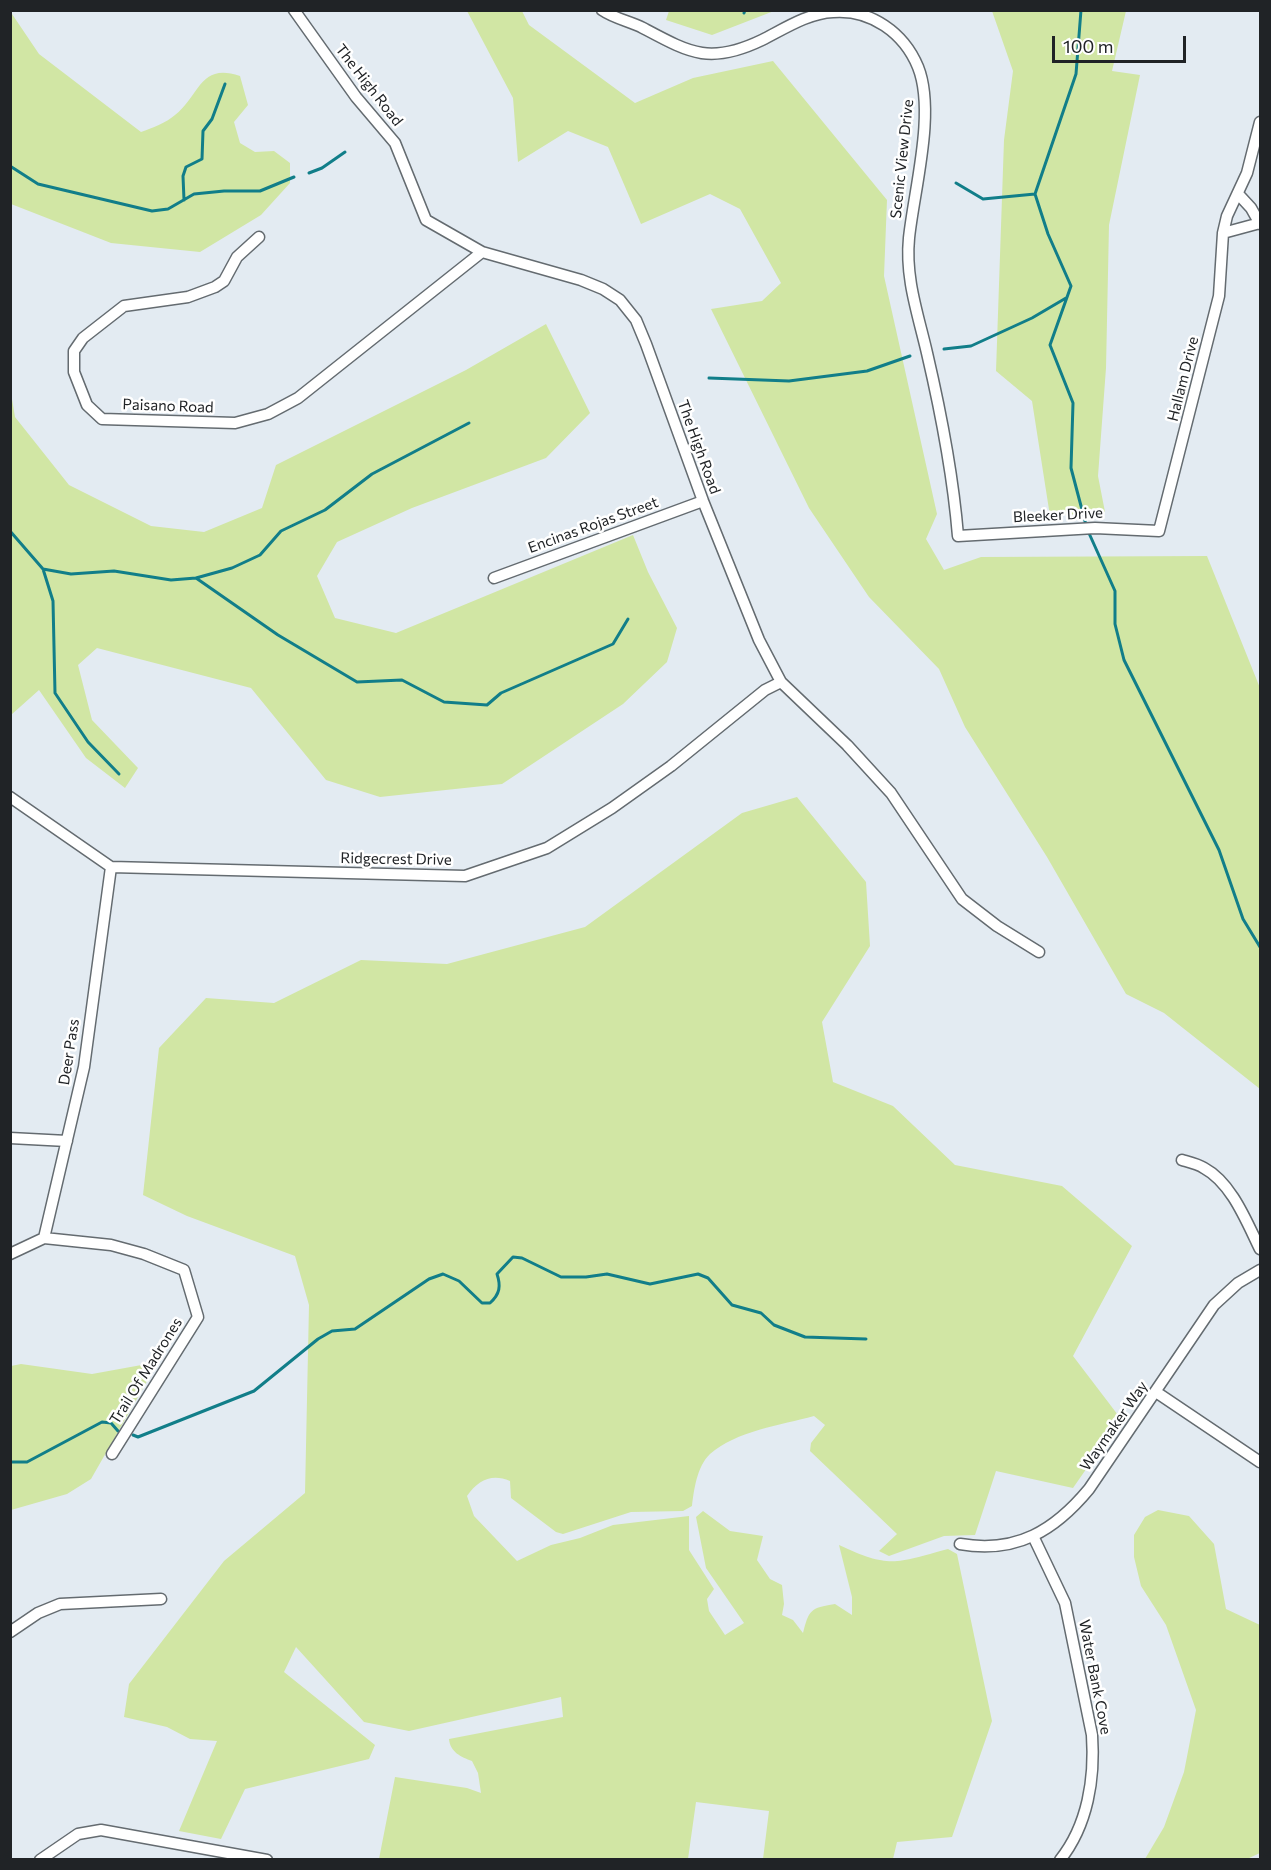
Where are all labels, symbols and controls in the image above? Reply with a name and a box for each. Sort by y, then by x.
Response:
scale bar [1055,24,1188,62]
text: 100 m [1063,35,1113,57]
street label: The High Road [332,41,406,129]
street label: Scenic View Drive [887,98,917,220]
street label: Hallam Drive [1164,335,1202,423]
street label: Paisano Road [122,395,214,417]
street label: The High Road [674,398,724,496]
street label: Encinas Rojas Street [525,493,661,557]
street label: Bleeker Drive [1013,504,1103,526]
street label: Ridgecrest Drive [340,849,452,869]
street label: Deer Pass [55,1018,83,1086]
street label: Trail Of Madrones [106,1314,186,1428]
street label: Waymaker Way [1076,1378,1152,1474]
street label: Water Bank Cove [1075,1618,1115,1736]

